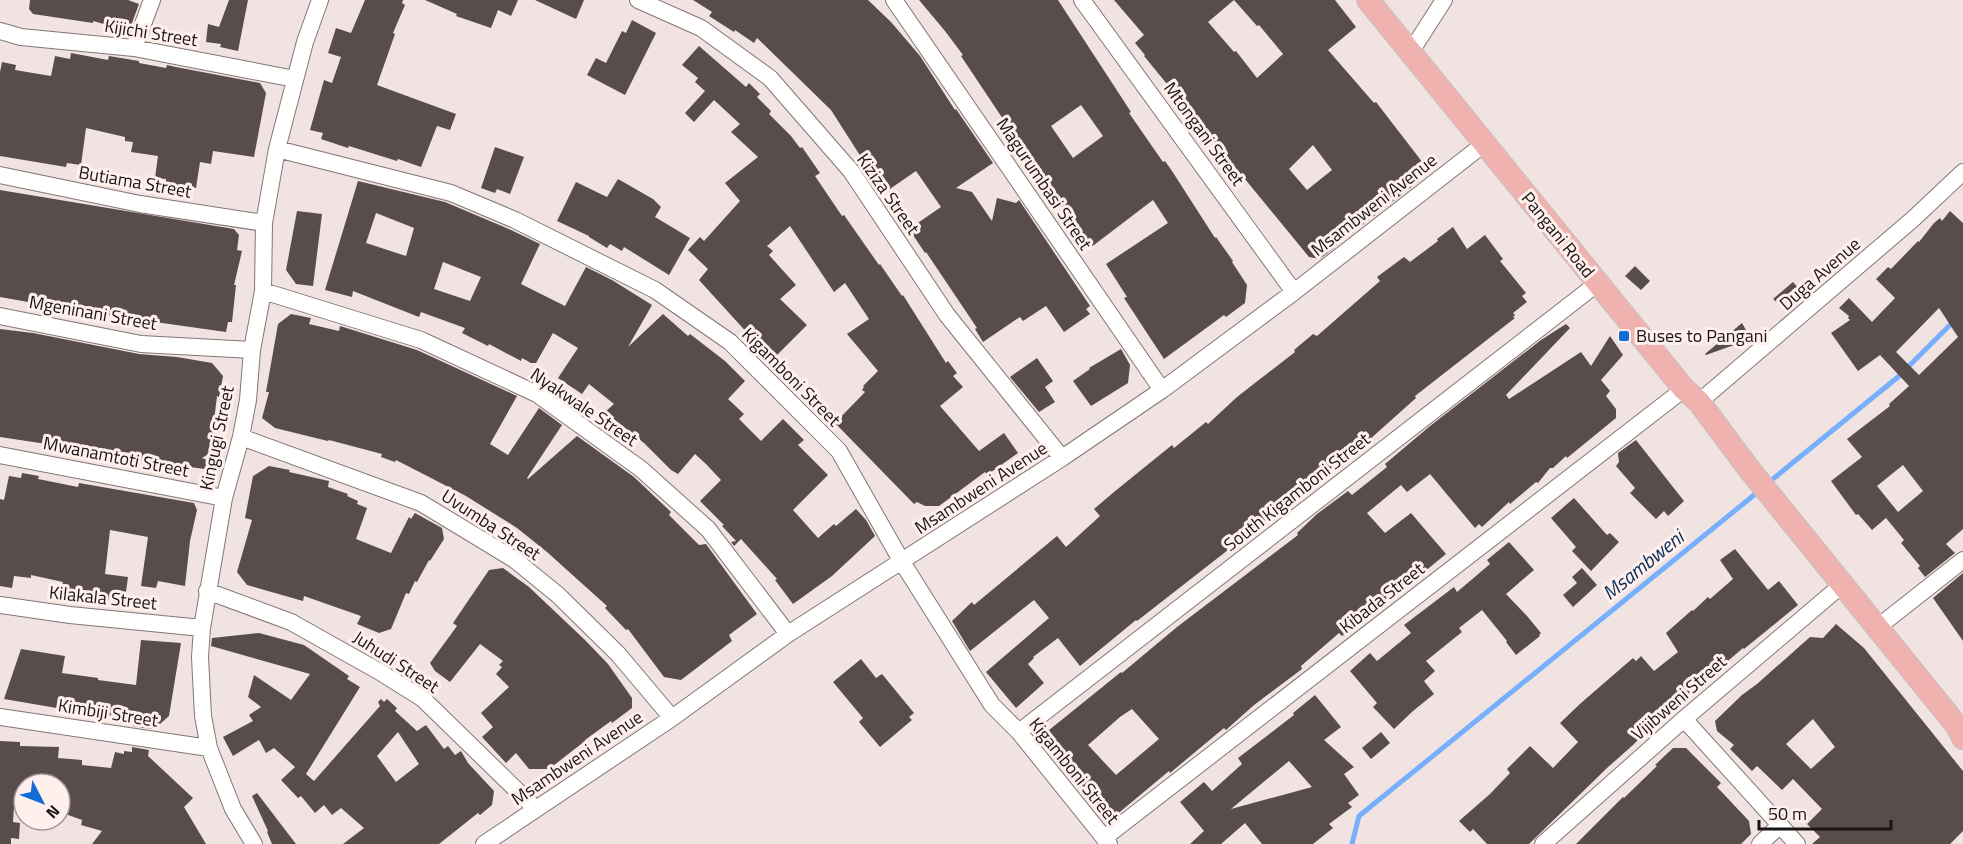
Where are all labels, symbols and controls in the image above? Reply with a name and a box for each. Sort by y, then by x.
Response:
street label: Kijichi Street [103,12,200,53]
street label: Mtongani Street [1157,76,1252,192]
street label: Magurumbasi Street [990,112,1099,256]
street label: Msambweni Avenue [1305,147,1442,263]
street label: Kiziza Street [850,148,927,240]
street label: Butiama Street [76,158,194,205]
street label: Pangani Road [1515,186,1602,284]
street label: Duga Avenue [1773,231,1866,317]
street label: Mgeninani Street [27,288,160,337]
street label: Kigamboni Street [736,321,847,433]
place label: Buses to Pangani [1636,322,1767,349]
marker: Buses to Pangani [1617,329,1631,343]
street label: Nyakwale Street [525,361,644,453]
street label: Kingugi Street [192,382,241,493]
street label: South Kigamboni Street [1218,425,1376,557]
street label: Mwanamtoti Street [41,429,192,484]
street label: Msambweni Avenue [909,434,1052,541]
street label: Uvumba Street [436,482,547,567]
water label: Msambweni [1595,520,1692,607]
street label: Kibada Street [1333,555,1431,640]
street label: Kilakala Street [48,578,159,617]
street label: Juhudi Street [348,624,445,700]
street label: Vijibweni Street [1625,648,1733,747]
street label: Kimbiji Street [56,691,161,734]
street label: Msambweni Avenue [506,703,648,812]
street label: Kigamboni Street [1023,711,1126,830]
north arrow [12,772,72,832]
scale bar [1759,793,1891,831]
text: N [41,800,66,824]
text: 50 m [1768,800,1807,827]

